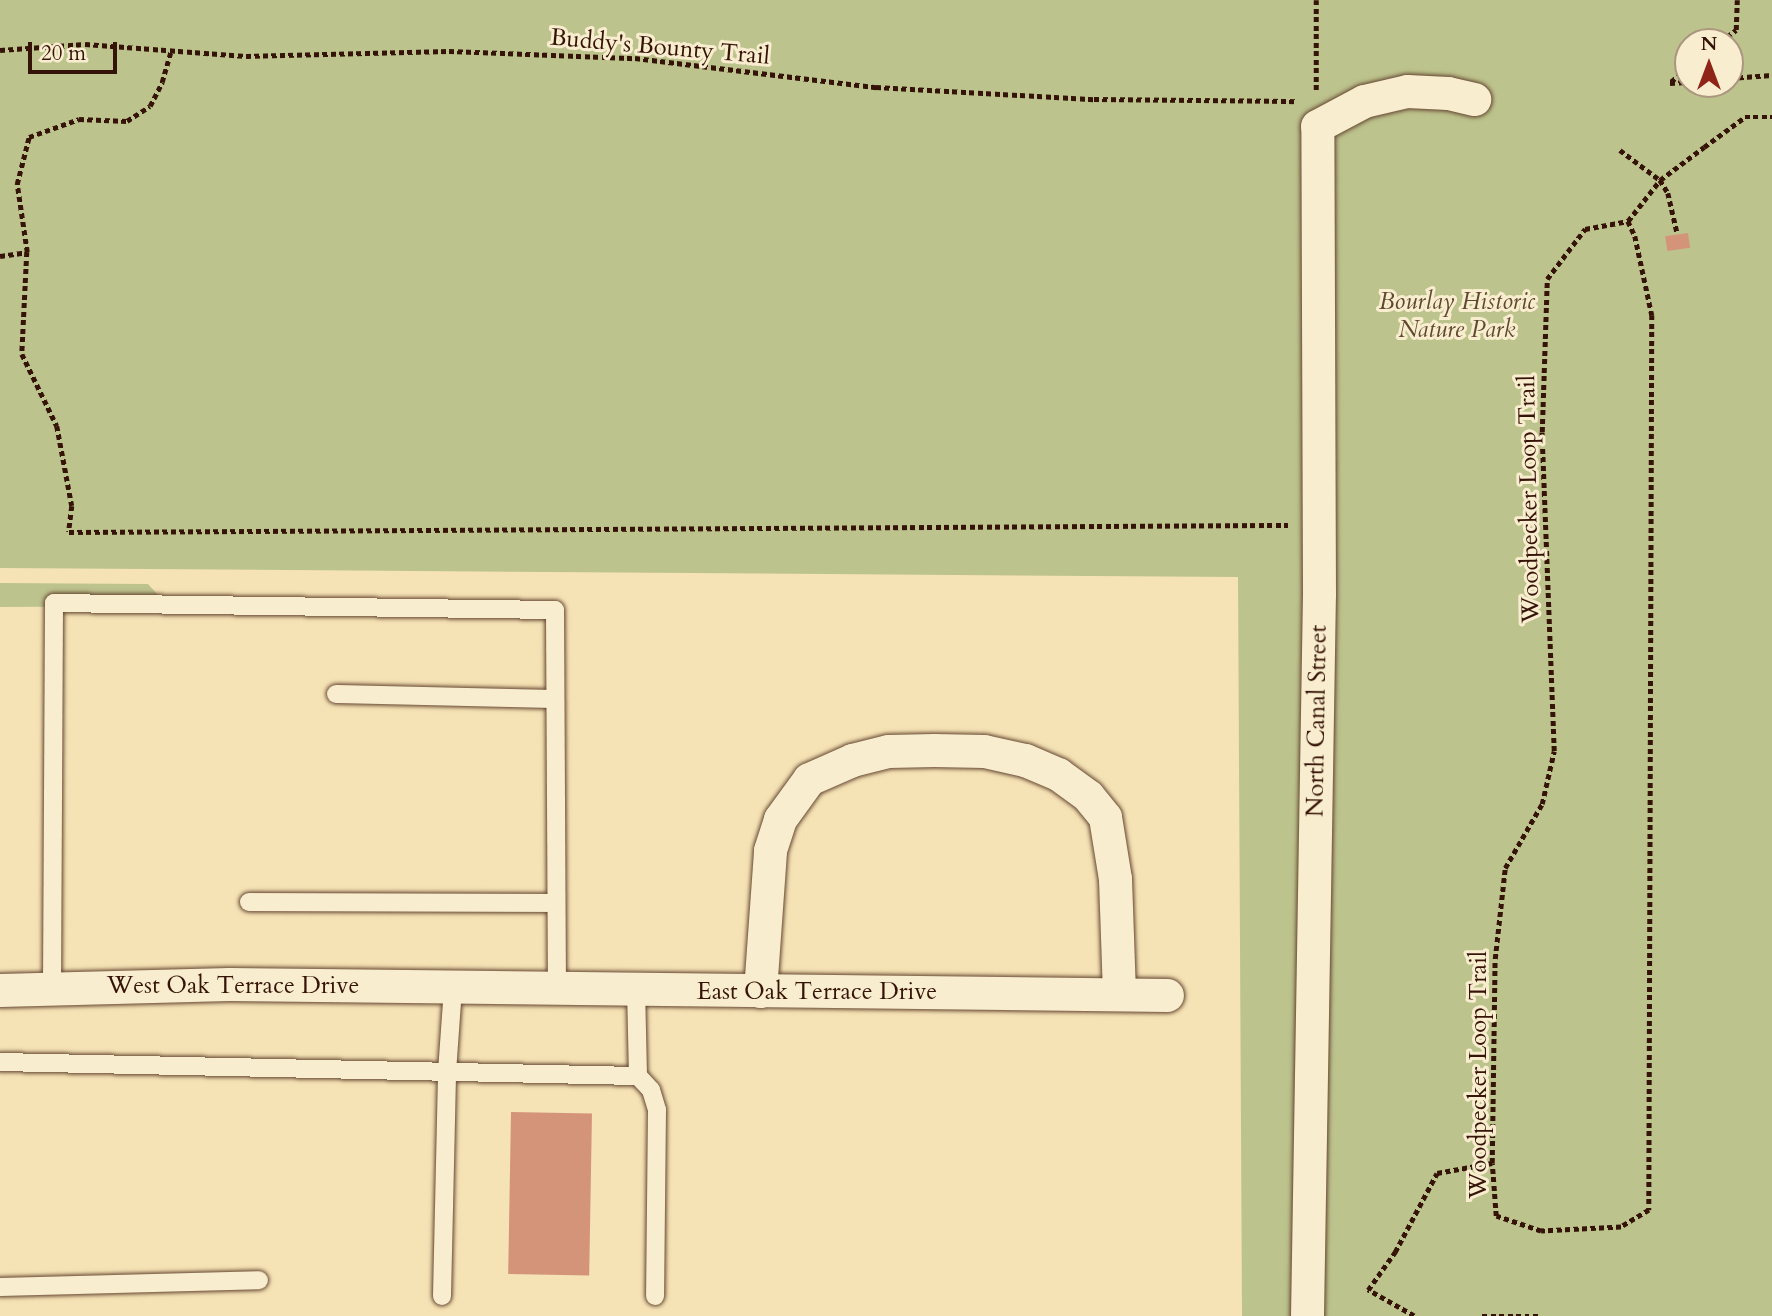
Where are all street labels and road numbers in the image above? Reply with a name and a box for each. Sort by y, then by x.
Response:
street label: Buddy's Bounty Trail [549,23,771,71]
street label: Woodpecker Loop Trail [1512,375,1546,623]
street label: North Canal Street [1301,625,1333,817]
street label: Woodpecker Loop Trail [1465,951,1493,1199]
street label: West Oak Terrace Drive [107,972,359,1000]
street label: East Oak Terrace Drive [697,978,937,1006]

